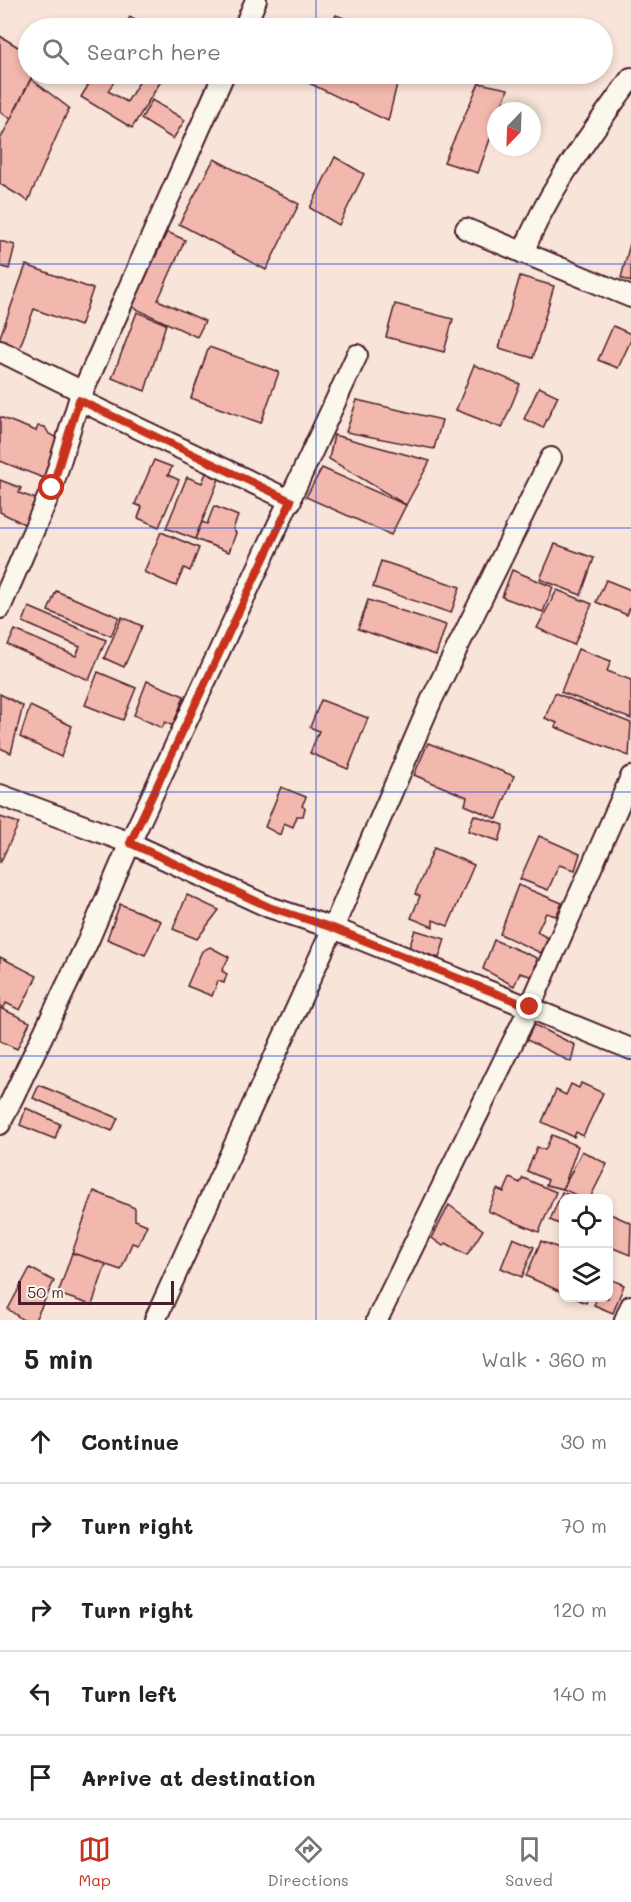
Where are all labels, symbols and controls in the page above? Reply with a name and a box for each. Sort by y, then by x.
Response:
search box [18,18,613,84]
icon: search [39,35,72,68]
text: Search here [87,37,221,66]
north arrow [487,102,541,156]
route start [38,474,64,500]
route end [516,993,542,1019]
map controls [559,1194,613,1302]
button: locate [559,1194,613,1248]
button: layers [559,1248,613,1302]
scale bar [18,1278,174,1306]
text: 50 m [27,1281,64,1302]
text: 5 min [24,1342,93,1376]
text: Walk · 360 m [481,1346,607,1372]
icon: ahead [24,1425,57,1458]
text: Continue [81,1427,179,1456]
text: 30 m [561,1428,607,1454]
icon: right [24,1509,57,1542]
text: Turn right [81,1511,193,1540]
text: 70 m [561,1512,607,1538]
icon: right [24,1593,57,1626]
text: Turn right [81,1595,193,1624]
text: 120 m [552,1596,607,1622]
icon: left [24,1677,57,1710]
text: Turn left [81,1679,177,1708]
text: 140 m [552,1680,607,1706]
icon: arrive [24,1761,57,1794]
text: Arrive at destination [81,1763,316,1792]
tab: Map [78,1833,111,1890]
tab: Directions [268,1833,349,1890]
tab: Saved [505,1833,553,1890]

